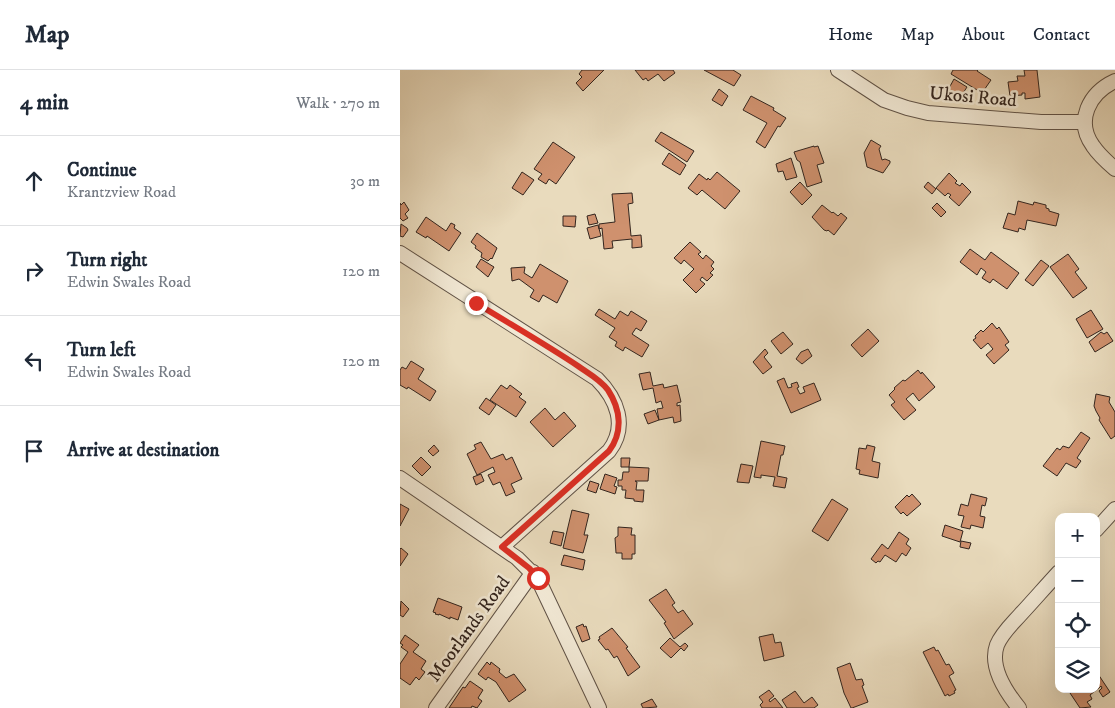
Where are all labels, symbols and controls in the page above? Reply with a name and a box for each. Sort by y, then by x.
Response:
text: Map [25,20,69,50]
text: Home [828,24,873,46]
text: Map [901,24,934,46]
text: About [962,24,1005,46]
text: Contact [1033,24,1090,46]
street label: Ukosi Road [928,82,1018,112]
text: 4 min [20,90,69,116]
text: Walk · 270 m [296,93,380,113]
text: Continue [67,159,137,182]
icon: ahead [20,167,48,195]
text: 30 m [350,171,380,191]
text: Krantzview Road [67,182,176,202]
text: Turn right [67,249,147,272]
icon: right [20,257,48,285]
text: 120 m [342,261,380,281]
text: Edwin Swales Road [67,272,191,292]
route end [465,292,488,315]
text: Turn left [67,339,136,362]
icon: left [20,347,48,375]
text: 120 m [342,351,380,371]
text: Edwin Swales Road [67,362,191,382]
icon: arrive [20,437,48,465]
text: Arrive at destination [67,439,219,462]
map controls [1055,513,1100,693]
button: + [1055,513,1100,558]
button: − [1055,558,1100,603]
route start [527,567,550,590]
street label: Moorlands Road [423,571,515,686]
button: locate [1055,603,1100,648]
button: layers [1055,648,1100,693]

